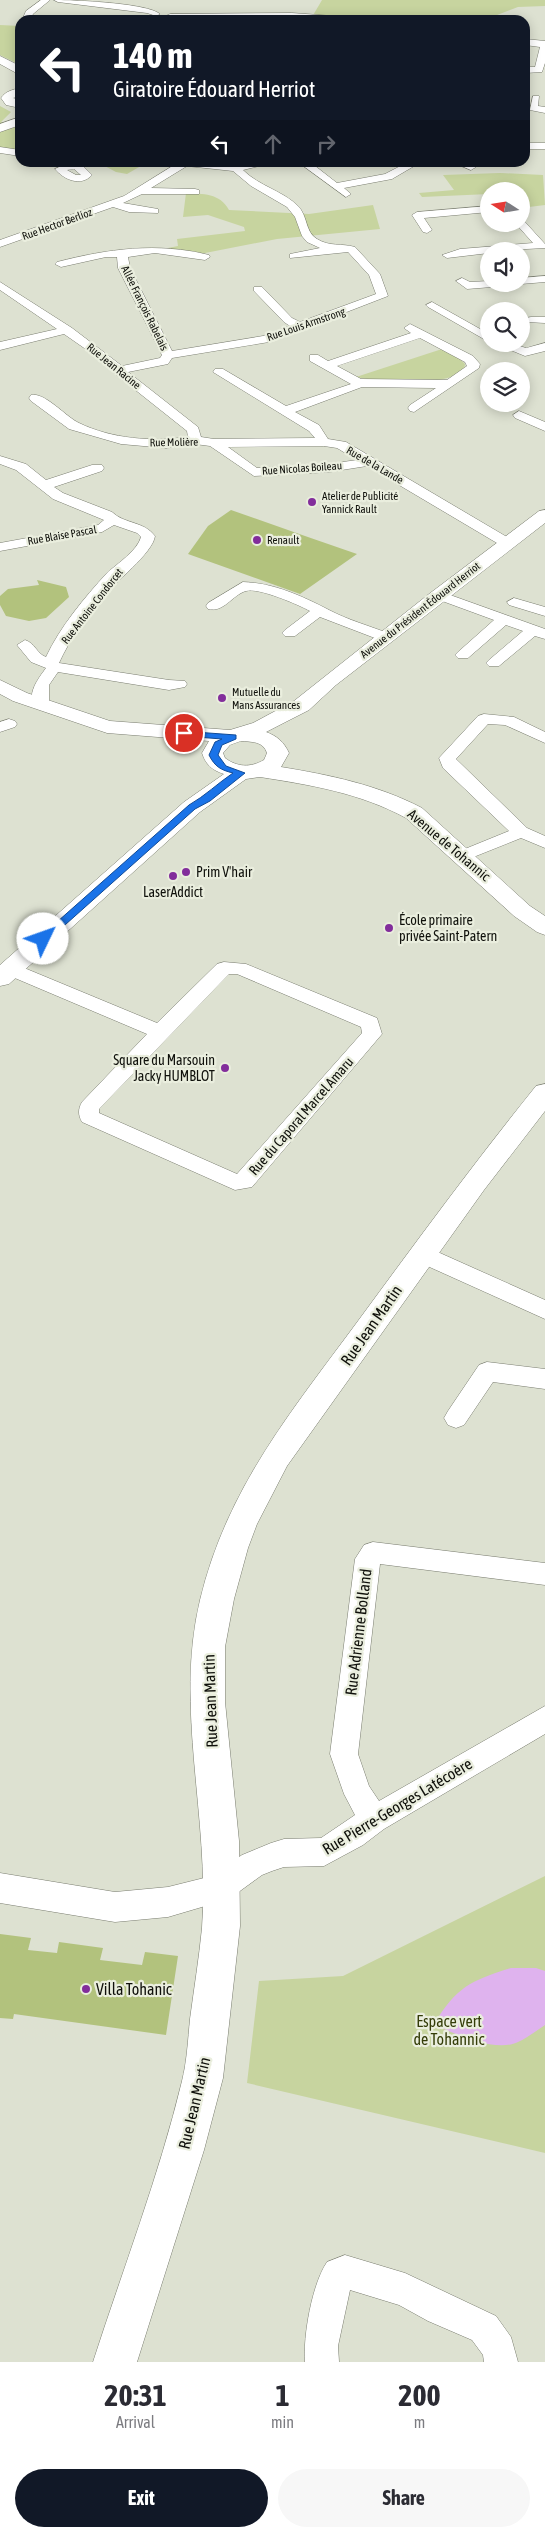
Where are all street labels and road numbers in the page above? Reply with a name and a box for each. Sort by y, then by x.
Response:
street label: Rue Hector Berlioz [20,206,94,242]
street label: Allée François Rabelais [119,264,171,352]
street label: Rue Louis Armstrong [265,305,347,343]
street label: Rue Jean Racine [85,341,143,391]
street label: Rue Molière [150,436,198,448]
street label: Rue de la Lande [345,444,405,486]
street label: Rue Nicolas Boileau [262,459,342,477]
street label: Rue Blaise Pascal [27,523,97,547]
street label: Avenue du Président Édouard Herriot [358,560,482,660]
street label: Rue Antoine Condorcet [59,566,125,646]
street label: Avenue de Tohannic [405,806,494,885]
street label: Rue du Caporal Marcel Amaru [245,1054,357,1178]
street label: Rue Jean Martin [337,1281,405,1369]
street label: Rue Adrienne Bolland [341,1568,375,1696]
street label: Rue Jean Martin [199,1654,221,1748]
street label: Rue Pierre-Georges Latécoère [319,1754,476,1859]
street label: Rue Jean Martin [175,2055,213,2151]

